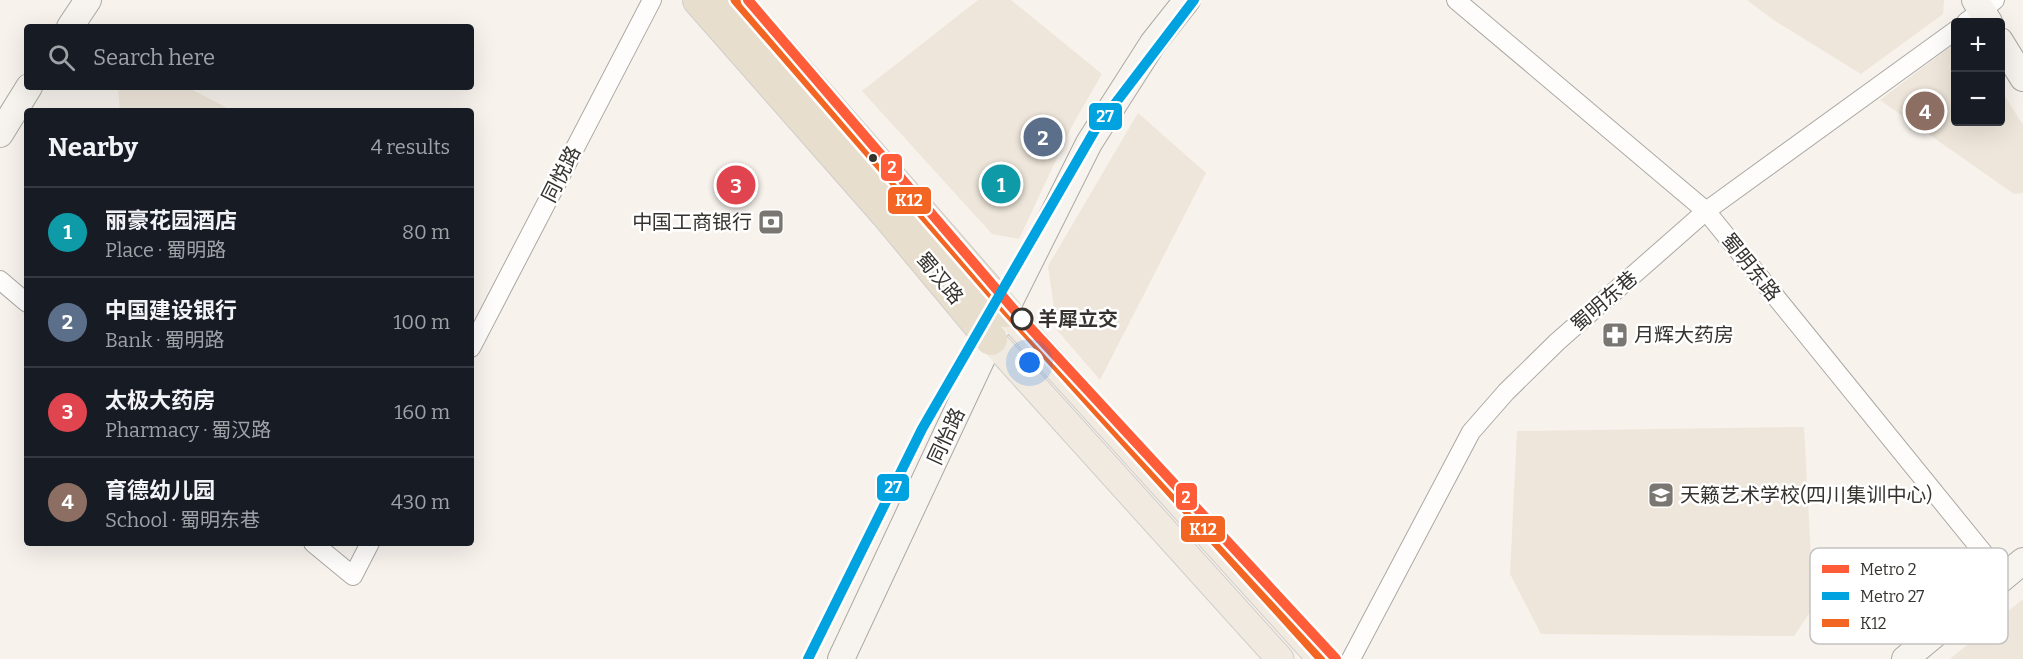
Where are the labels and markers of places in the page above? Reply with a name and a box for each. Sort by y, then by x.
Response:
pin: 4 [1906,88,1944,134]
pin: 2 [1024,114,1062,160]
unlabelled marker [867,152,879,164]
pin: 3 [716,162,756,207]
pin: 1 [982,162,1020,207]
bank icon: 中国工商银行 [756,207,786,237]
place label: 中国工商银行 [632,210,752,234]
place label: 羊犀立交 [1038,307,1118,331]
marker: 羊犀立交 [1011,308,1033,330]
pharmacy icon: 月辉大药房 [1600,320,1630,350]
place label: 月辉大药房 [1634,323,1734,347]
school or university icon: 天籁艺术学校(四川集训中心) [1646,480,1676,510]
place label: 天籁艺术学校(四川集训中心) [1680,483,1932,507]

